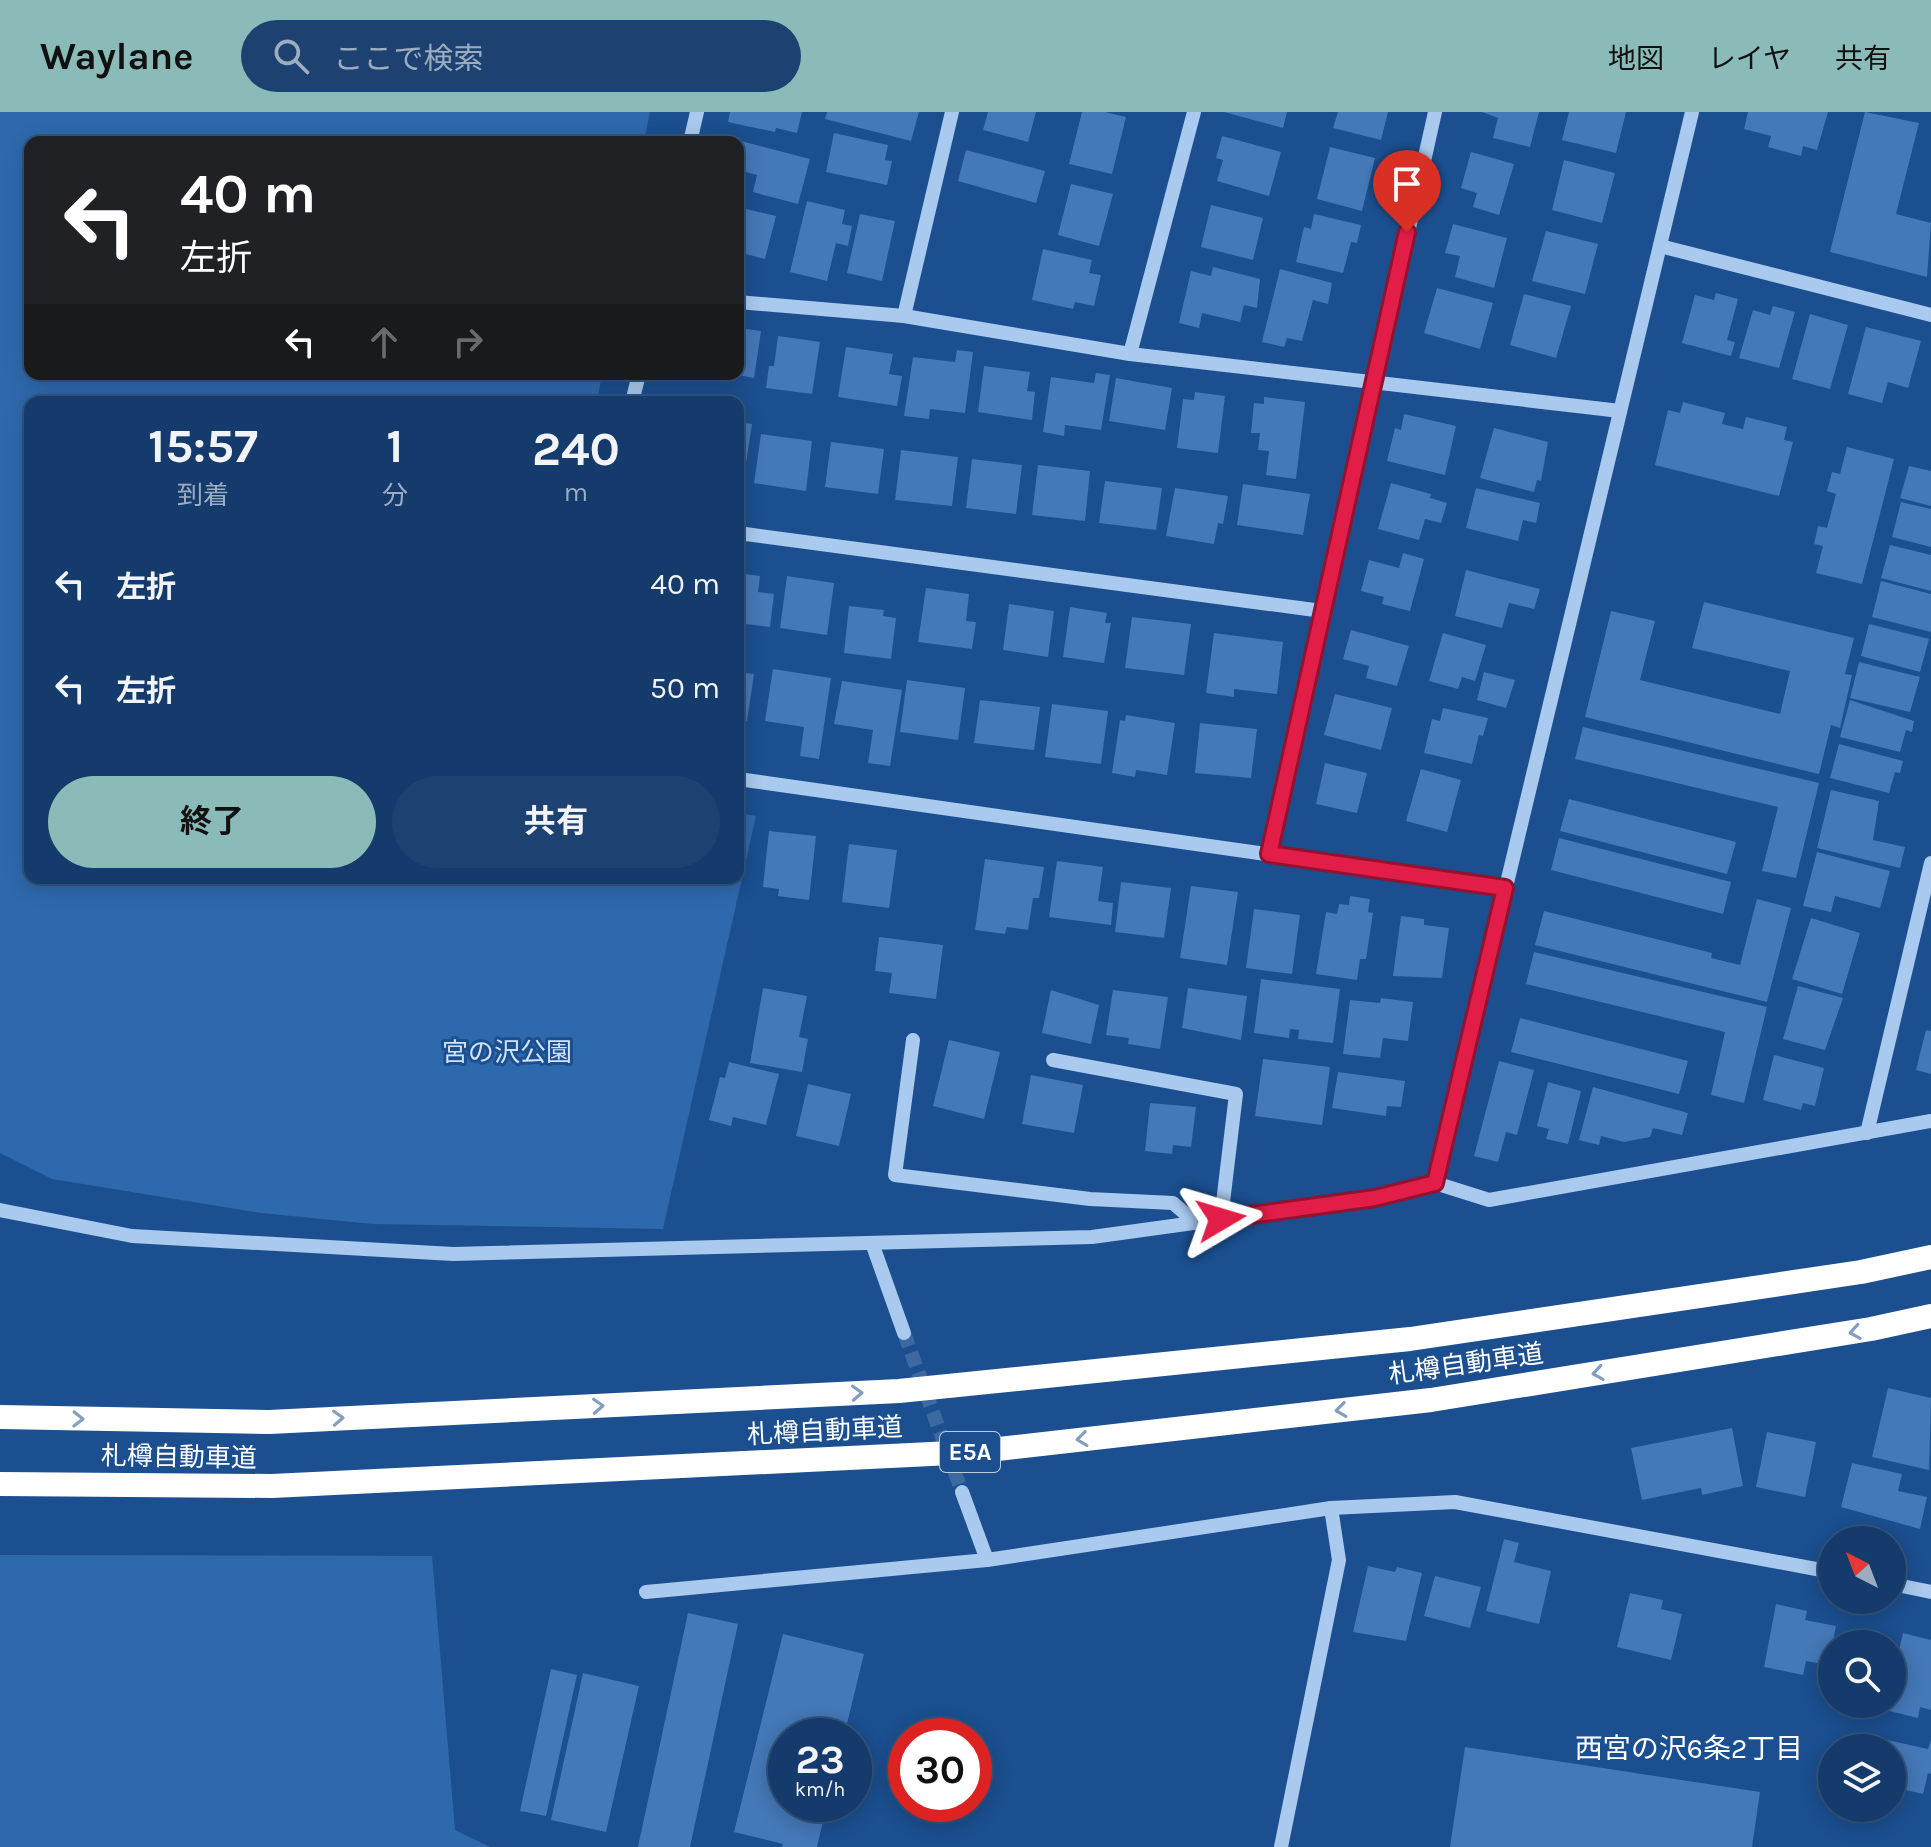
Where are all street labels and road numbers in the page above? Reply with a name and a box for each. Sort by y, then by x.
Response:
street label: 札樽自動車道 [1387,1338,1545,1390]
street label: 札樽自動車道 [746,1411,904,1451]
road number: E5A [940,1432,1000,1472]
street label: 札樽自動車道 [101,1440,257,1474]

